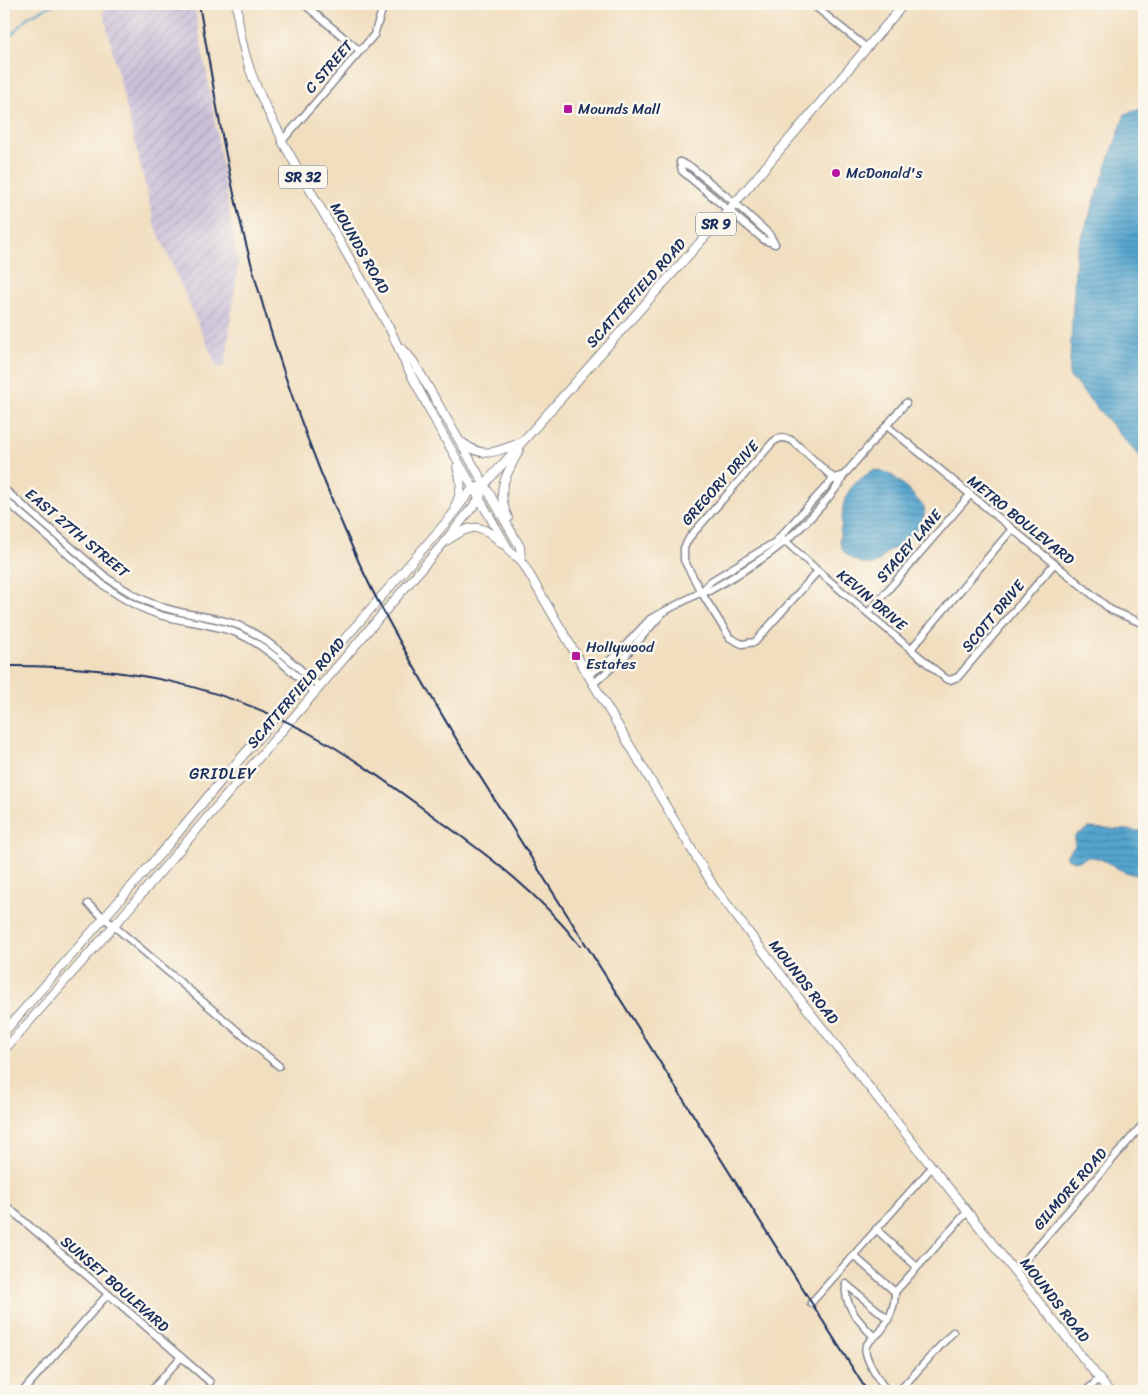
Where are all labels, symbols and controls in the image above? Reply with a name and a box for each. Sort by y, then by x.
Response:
street label: C STREET [298,34,360,100]
place label: Mounds Mall [578,96,661,122]
marker: Mounds Mall [562,103,574,115]
place label: McDonald's [846,160,923,186]
road number: SR 32 [279,166,327,188]
marker: McDonald's [830,167,842,179]
street label: MOUNDS ROAD [323,197,397,299]
road number: SR 9 [696,212,736,235]
street label: SCATTERFIELD ROAD [579,232,693,354]
street label: GREGORY DRIVE [675,433,767,531]
street label: METRO BOULEVARD [961,468,1081,572]
street label: EAST 27TH STREET [19,482,136,585]
street label: STACEY LANE [870,502,950,589]
street label: KEVIN DRIVE [831,563,914,638]
street label: SCOTT DRIVE [955,573,1032,658]
street label: SCATTERFIELD ROAD [240,632,352,754]
place label: Hollywood Estates [586,634,655,677]
marker: Hollywood Estates [570,650,582,662]
district label: GRIDLEY [189,759,257,788]
street label: MOUNDS ROAD [762,934,846,1030]
street label: GILMORE ROAD [1026,1142,1114,1236]
street label: SUNSET BOULEVARD [55,1229,175,1339]
street label: MOUNDS ROAD [1013,1252,1097,1348]

